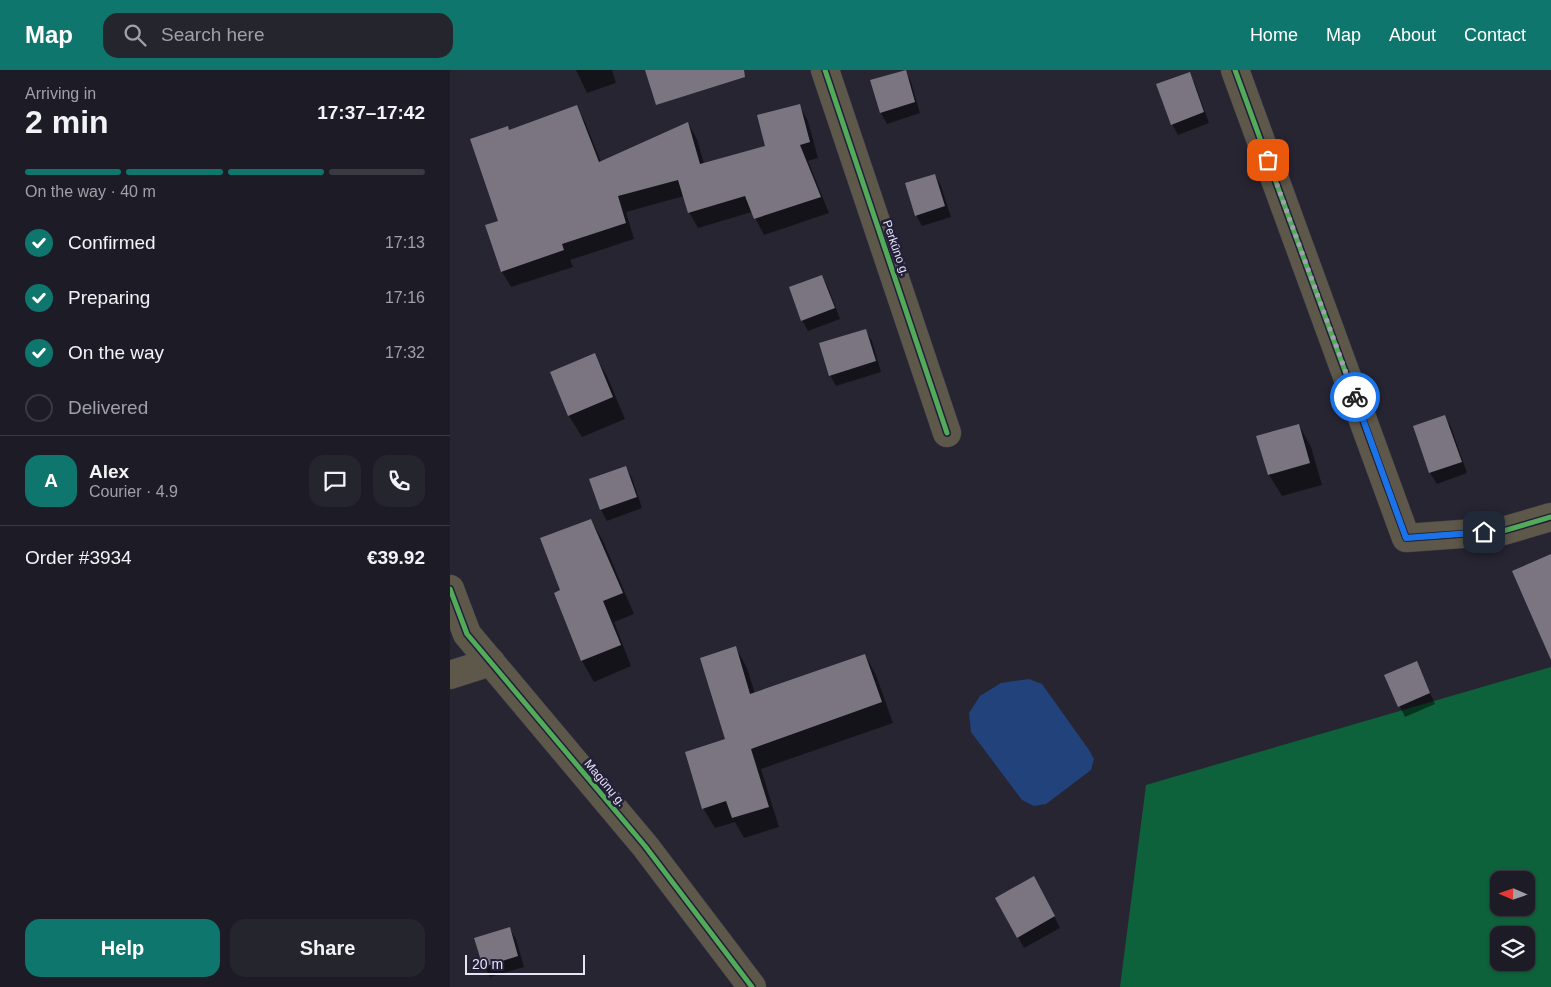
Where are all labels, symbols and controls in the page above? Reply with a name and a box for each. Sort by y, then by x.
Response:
search box [103,13,453,58]
text: Map [25,21,73,48]
icon: search [121,21,149,49]
text: Search here [161,24,265,45]
text: Home [1250,25,1298,45]
text: Map [1326,25,1361,45]
text: About [1389,25,1436,45]
text: Contact [1464,25,1526,45]
text: Arriving in [25,85,96,102]
text: 17:37–17:42 [317,102,425,123]
text: 2 min [25,104,109,140]
pin [1247,139,1289,181]
icon: bag [1254,146,1282,174]
text: On the way · 40 m [25,183,156,200]
street label: Perkūno g. [880,218,912,278]
icon: check [25,229,53,257]
text: Confirmed [68,232,156,253]
text: 17:13 [385,234,425,251]
icon: check [25,284,53,312]
text: Preparing [68,287,150,308]
text: 17:16 [385,289,425,306]
icon: check [25,339,53,367]
text: On the way [68,342,164,363]
text: 17:32 [385,344,425,361]
courier [1330,372,1380,422]
icon: bike [1341,383,1369,411]
text: Delivered [68,397,148,418]
button: chat [309,455,361,507]
button: phone [373,455,425,507]
text: Alex [89,461,129,482]
text: A [44,470,58,491]
text: Courier · 4.9 [89,483,178,500]
pin [1463,511,1505,553]
icon: home [1470,518,1498,546]
text: Order #3934 [25,547,132,568]
text: €39.92 [367,547,425,568]
street label: Magūnų g. [581,757,629,809]
north arrow [1490,871,1535,916]
map controls [1490,871,1535,971]
button: Help [25,919,220,977]
button: Share [230,919,425,977]
button: layers [1490,926,1535,971]
scale bar [465,952,585,975]
text: 20 m [472,956,503,972]

